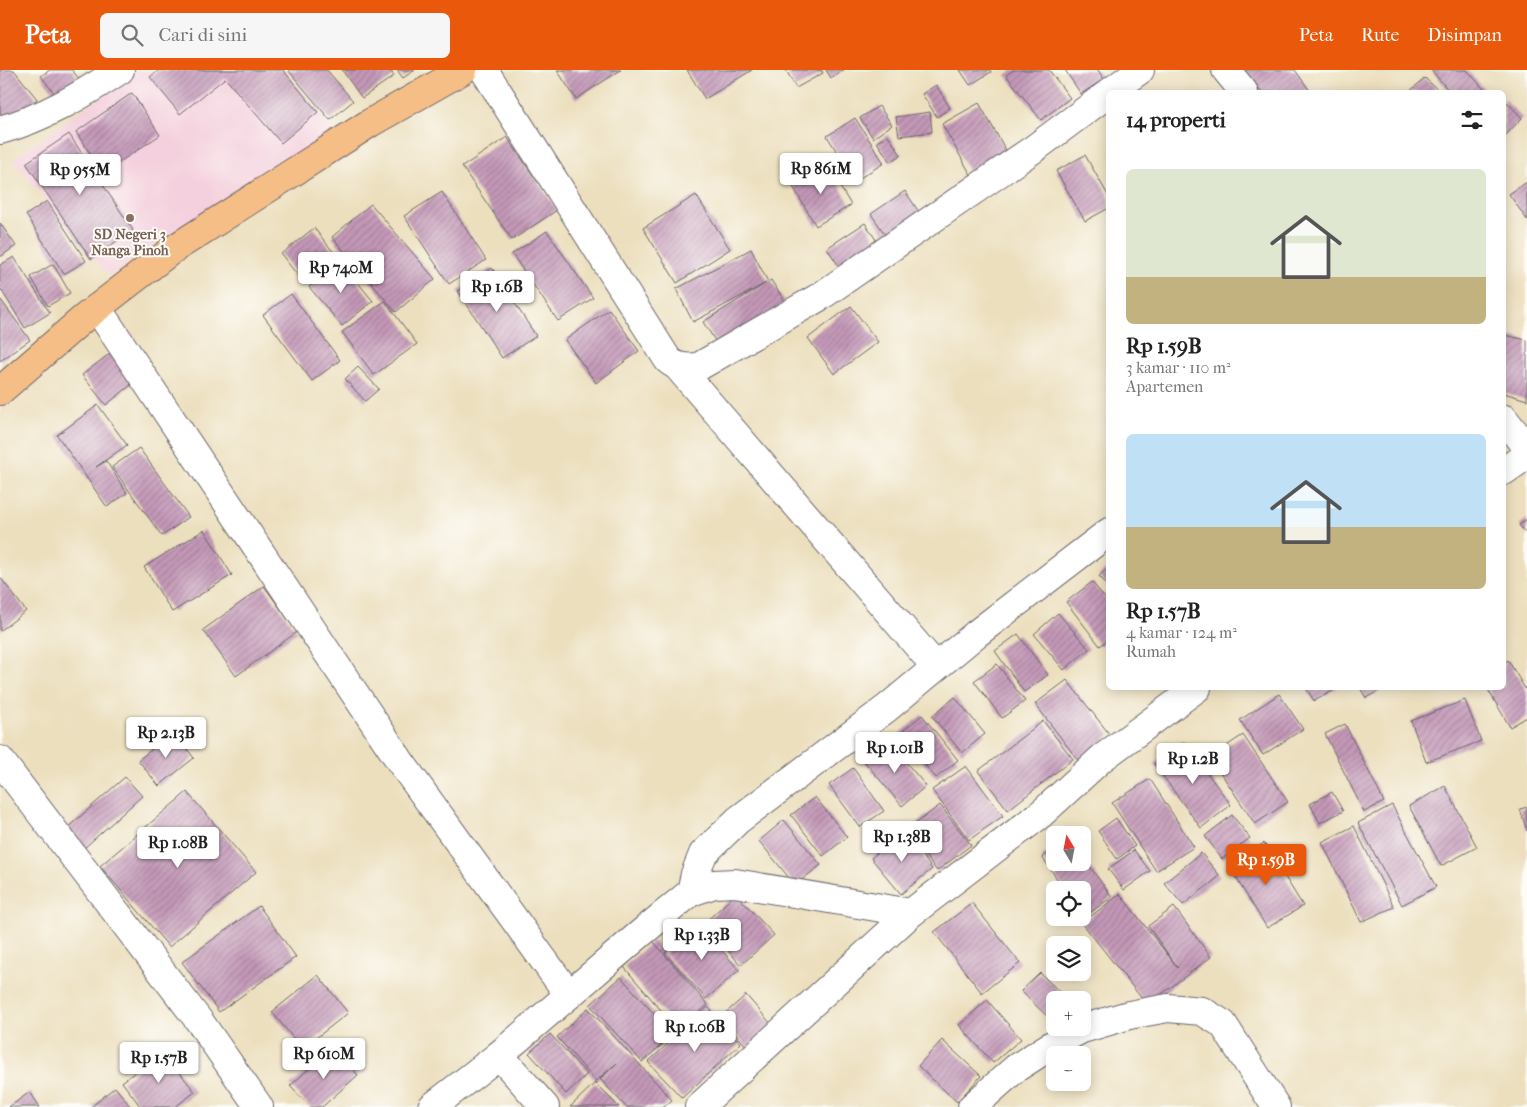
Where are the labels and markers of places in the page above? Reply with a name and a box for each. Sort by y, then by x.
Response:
pin: Rp 861M [775,152,867,195]
pin: Rp 955M [34,154,126,196]
marker: SD Negeri 3 Nanga Pinoh [124,212,136,224]
place label: SD Negeri 3 Nanga Pinoh [91,226,170,259]
pin: Rp 740M [295,252,387,294]
pin: Rp 1.6B [451,270,543,313]
pin: Rp 2.13B [114,716,218,759]
pin: Rp 1.01B [843,732,947,774]
pin: Rp 1.2B [1147,742,1239,785]
pin: Rp 1.38B [850,820,954,863]
pin: Rp 1.08B [126,826,230,869]
pin: Rp 1.59B [1214,844,1318,886]
pin: Rp 1.33B [650,918,754,961]
pin: Rp 1.06B [643,1010,747,1053]
pin: Rp 610M [278,1038,370,1080]
pin: Rp 1.57B [107,1042,211,1084]

